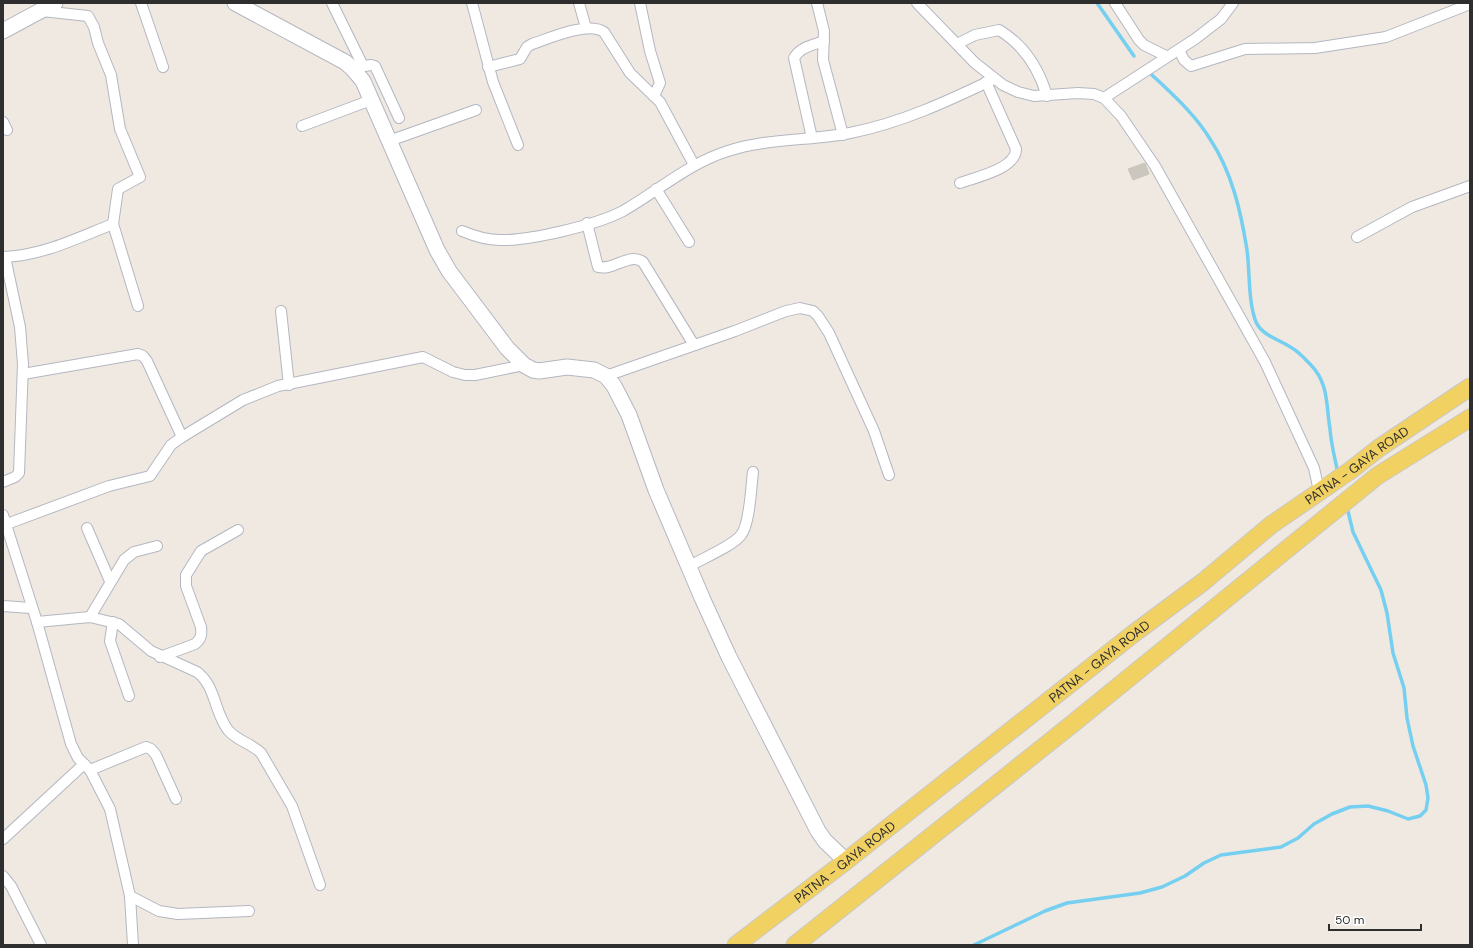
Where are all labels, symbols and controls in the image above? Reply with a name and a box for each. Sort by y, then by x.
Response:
street label: PATNA - GAYA ROAD [1301,422,1412,508]
street label: PATNA - GAYA ROAD [1045,616,1153,706]
street label: PATNA - GAYA ROAD [790,817,899,906]
scale bar [1329,906,1421,932]
text: 50 m [1335,912,1364,928]

